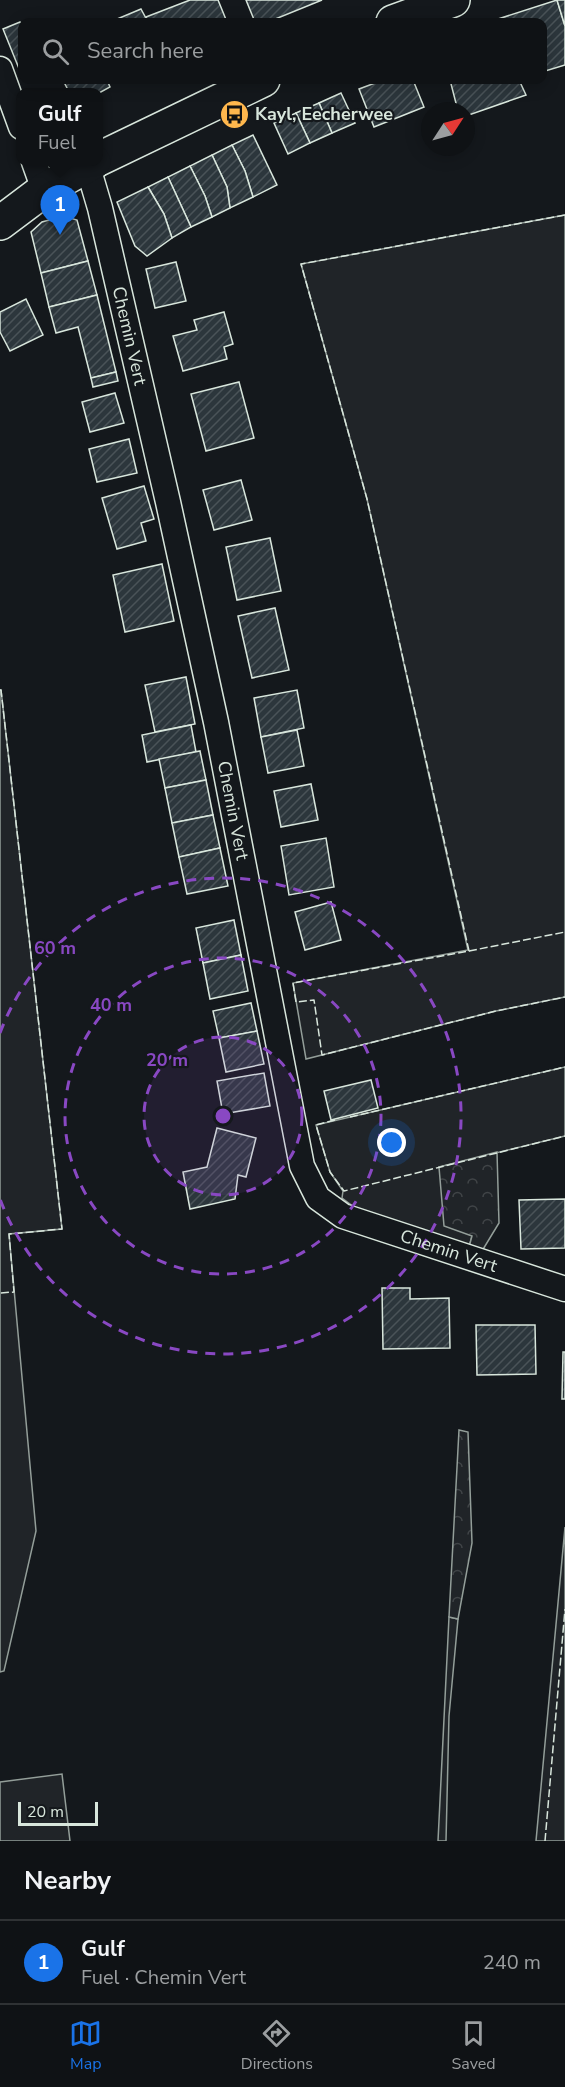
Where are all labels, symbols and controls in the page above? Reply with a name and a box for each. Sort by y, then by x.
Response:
search box [18,18,547,84]
icon: search [39,35,72,68]
text: Search here [87,36,204,66]
popup [16,88,103,166]
bus stop icon: Kayl, Eecherwee [218,98,250,130]
text: Gulf [38,99,81,129]
place label: Kayl, Eecherwee [255,102,393,126]
north arrow [421,102,475,156]
text: Fuel [38,129,76,156]
pin: 1 [40,186,80,235]
street label: Chemin Vert [107,284,153,388]
street label: Chemin Vert [212,759,255,863]
text: 60 m [34,936,76,960]
text: 40 m [90,993,132,1017]
text: 20 m [146,1048,188,1072]
centre of rings [213,1106,233,1126]
your location [377,1128,406,1157]
street label: Chemin Vert [397,1224,501,1278]
scale bar [18,1799,98,1826]
text: 20 m [27,1801,64,1823]
text: Nearby [24,1863,111,1898]
text: Gulf [81,1934,125,1964]
text: 1 [38,1949,50,1976]
text: 240 m [483,1949,541,1976]
text: Fuel · Chemin Vert [81,1964,246,1991]
tab: Map [69,2017,102,2075]
tab: Directions [241,2017,313,2075]
tab: Saved [452,2017,496,2075]

